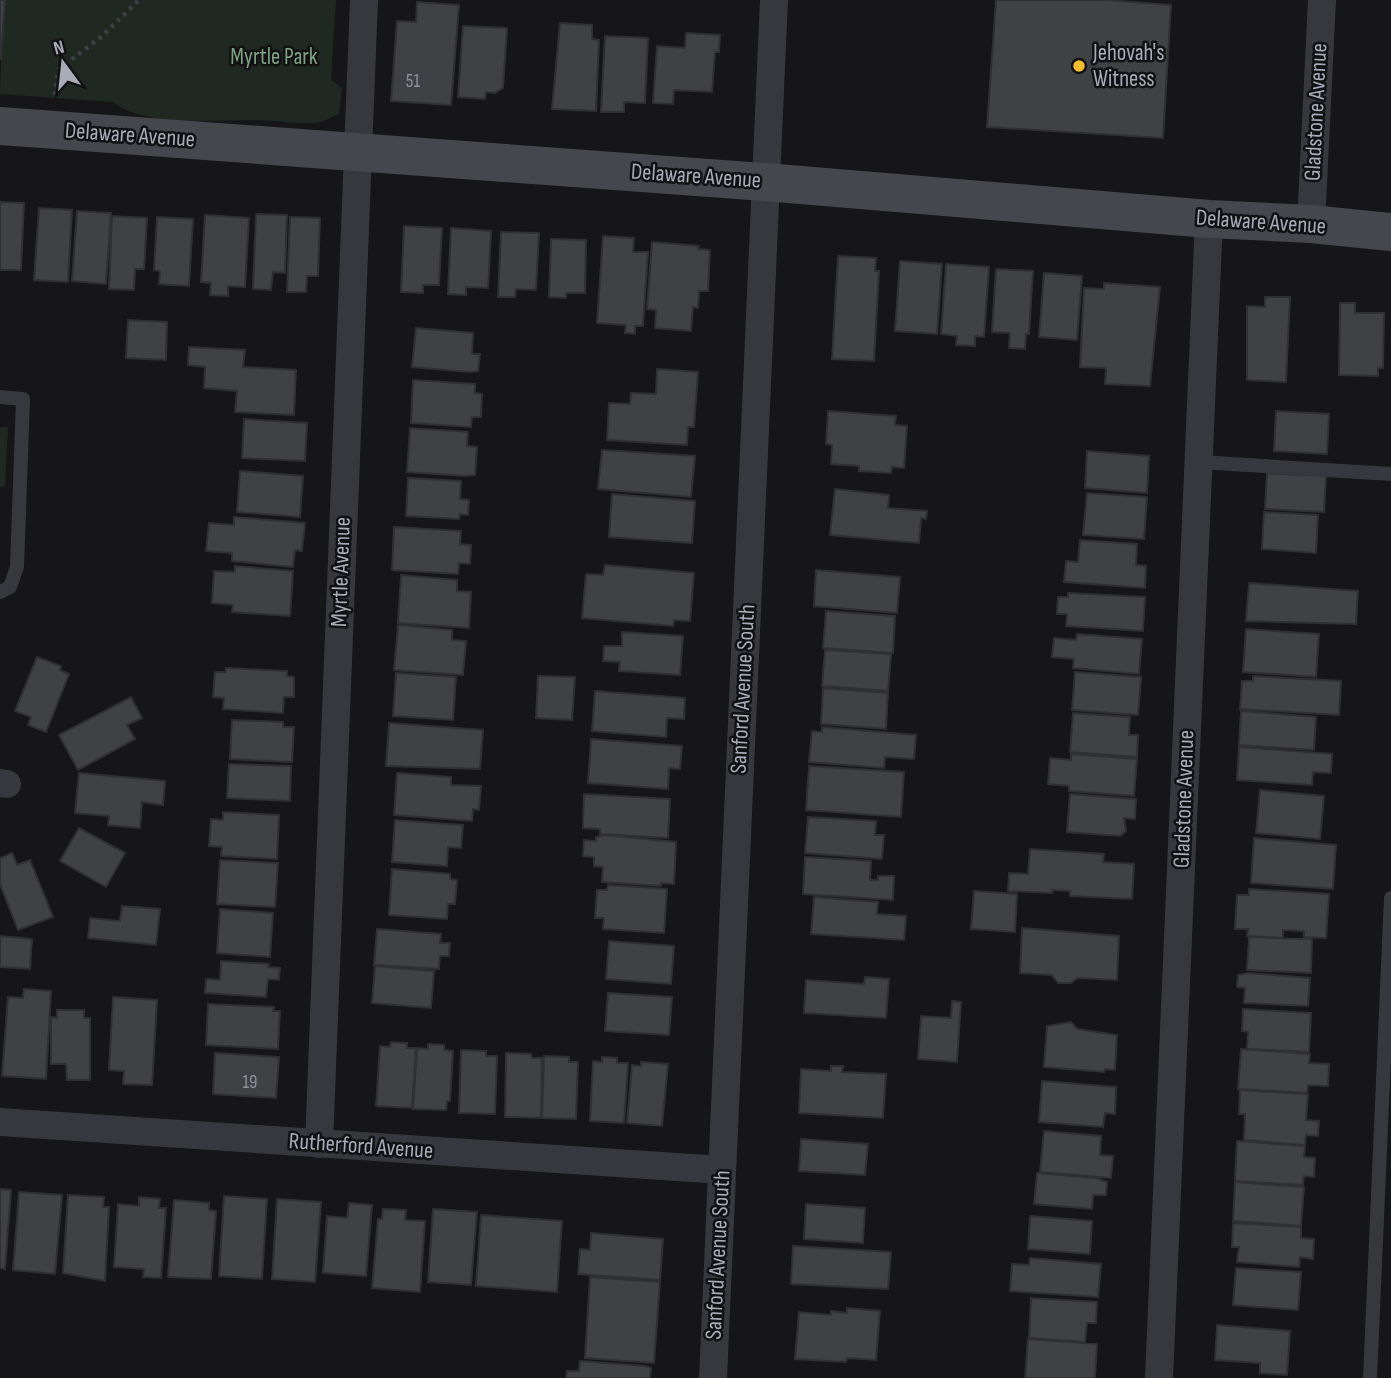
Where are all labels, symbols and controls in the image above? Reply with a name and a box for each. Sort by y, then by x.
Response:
north arrow [28,28,98,98]
text: N [51,36,67,60]
place label: Jehovah's Witness [1092,39,1164,93]
street label: Gladstone Avenue [1298,42,1334,182]
park label: Myrtle Park [230,43,318,71]
marker: Jehovah's Witness [1071,58,1087,74]
house number: 51 [406,70,420,93]
street label: Delaware Avenue [64,116,196,154]
street label: Delaware Avenue [630,157,762,195]
street label: Delaware Avenue [1195,203,1327,241]
street label: Myrtle Avenue [325,517,357,627]
street label: Sanford Avenue South [725,604,761,774]
street label: Gladstone Avenue [1168,730,1200,868]
house number: 19 [242,1071,258,1094]
street label: Rutherford Avenue [288,1127,434,1165]
street label: Sanford Avenue South [700,1170,736,1340]

